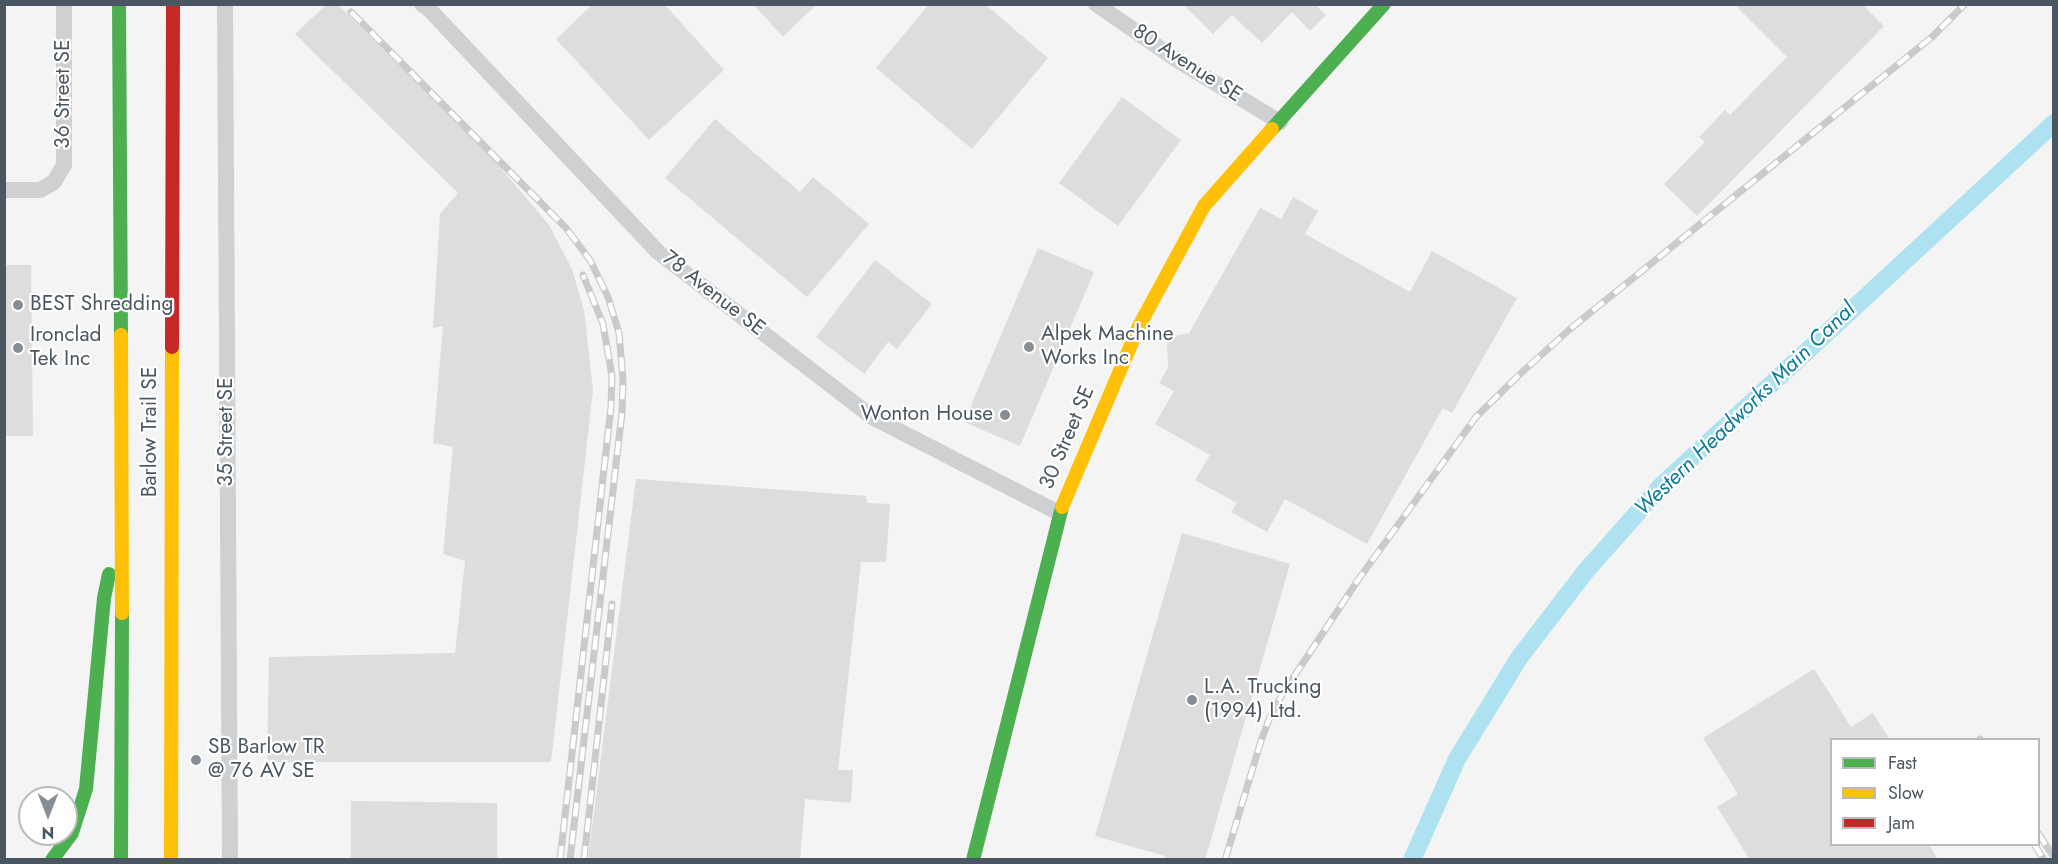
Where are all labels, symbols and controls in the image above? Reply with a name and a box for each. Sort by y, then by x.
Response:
street label: 80 Avenue SE [1128,19,1246,109]
street label: 36 Street SE [51,39,77,149]
street label: 78 Avenue SE [657,246,769,342]
place label: BEST Shredding [30,292,173,318]
marker: BEST Shredding [11,298,25,312]
water label: Western Headworks Main Canal [1630,298,1862,522]
place label: Alpek Machine Works Inc [1041,322,1173,372]
place label: Ironclad Tek Inc [30,323,101,373]
marker: Alpek Machine Works Inc [1022,340,1036,354]
marker: Ironclad Tek Inc [11,341,25,355]
street label: Barlow Trail SE [138,367,164,497]
street label: 35 Street SE [214,377,240,487]
street label: 30 Street SE [1035,383,1101,493]
place label: Wonton House [861,402,993,428]
marker: Wonton House [998,408,1012,422]
place label: L.A. Trucking (1994) Ltd. [1204,675,1322,725]
marker: L.A. Trucking (1994) Ltd. [1185,693,1199,707]
place label: SB Barlow TR @ 76 AV SE [208,735,325,785]
legend [1830,738,2040,846]
text: Fast [1888,750,1917,776]
marker: SB Barlow TR @ 76 AV SE [189,753,203,767]
text: Slow [1888,780,1924,806]
north arrow [18,786,78,846]
text: Jam [1888,810,1915,836]
text: N [42,821,54,844]

